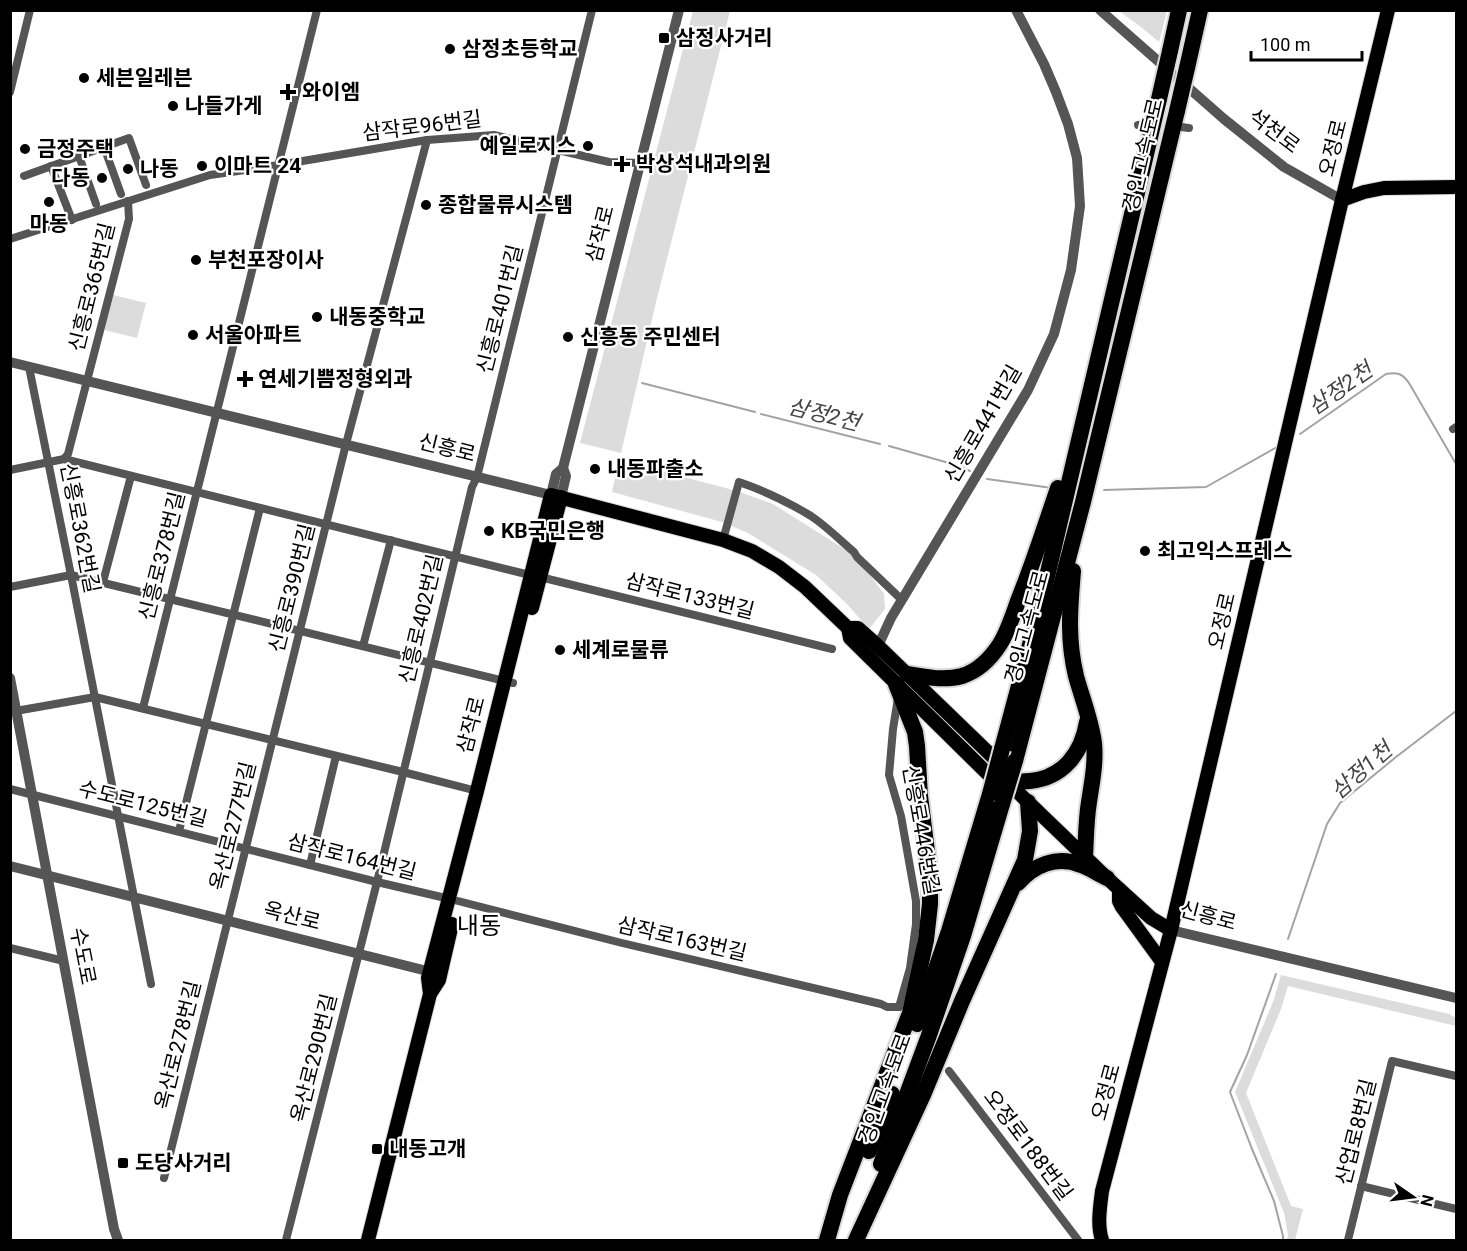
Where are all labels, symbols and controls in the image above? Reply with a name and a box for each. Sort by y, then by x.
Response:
scale bar [1251,24,1362,62]
place label: 삼정사거리 [676,26,773,50]
marker: 삼정사거리 [657,31,671,45]
text: 100 m [1260,34,1311,55]
place label: 삼정초등학교 [462,37,578,61]
marker: 삼정초등학교 [443,42,457,56]
place label: 세븐일레븐 [96,66,193,90]
marker: 세븐일레븐 [77,71,91,85]
place label: 와이엠 [302,80,360,104]
marker: 와이엠 [279,83,297,101]
place label: 나들가게 [185,94,262,118]
street label: 경인고속도로 [1118,96,1168,214]
marker: 나들가게 [166,99,180,113]
street label: 석천로 [1244,104,1304,158]
street label: 삼작로96번길 [361,107,483,145]
street label: 오정로 [1314,117,1352,179]
place label: 예일로지스 [479,134,576,158]
place label: 금정주택 [37,137,114,161]
marker: 예일로지스 [581,139,595,153]
marker: 금정주택 [18,142,32,156]
place label: 박상석내과의원 [636,152,771,176]
place label: 이마트 24 [214,154,301,178]
marker: 박상석내과의원 [613,155,631,173]
place label: 나동 [140,157,179,181]
marker: 이마트 24 [195,159,209,173]
marker: 나동 [121,162,135,176]
place label: 다동 [51,166,90,190]
marker: 다동 [95,171,109,185]
place label: 종합물류시스템 [438,193,573,217]
marker: 마동 [42,195,56,209]
marker: 종합물류시스템 [419,198,433,212]
street label: 삼작로 [581,203,619,265]
place label: 마동 [30,212,68,236]
street label: 신흥로365번길 [64,220,120,354]
street label: 신흥로401번길 [472,242,528,376]
place label: 부천포장이사 [208,248,324,272]
marker: 부천포장이사 [189,253,203,267]
place label: 내동중학교 [329,305,426,329]
marker: 내동중학교 [310,310,324,324]
place label: 서울아파트 [205,323,302,347]
place label: 신흥동 주민센터 [580,325,720,349]
marker: 서울아파트 [186,328,200,342]
marker: 신흥동 주민센터 [561,330,575,344]
water label: 삼정2천 [1303,356,1379,420]
street label: 신흥로441번길 [940,361,1026,487]
place label: 연세기쁨정형외과 [258,367,413,391]
marker: 연세기쁨정형외과 [236,370,254,388]
water label: 삼정2천 [786,394,865,436]
street label: 신흥로 [416,429,478,467]
place label: 내동파출소 [607,457,704,481]
street label: 신흥로362번길 [56,461,104,595]
marker: 내동파출소 [588,462,602,476]
street label: 신흥로378번길 [134,489,190,623]
place label: KB국민은행 [501,519,605,543]
street label: 신흥로390번길 [264,521,320,655]
marker: KB국민은행 [482,524,496,538]
place label: 최고익스프레스 [1157,539,1292,563]
marker: 최고익스프레스 [1138,544,1152,558]
street label: 신흥로402번길 [394,552,448,686]
street label: 삼작로133번길 [623,568,757,624]
street label: 경인고속도로 [1000,568,1054,686]
street label: 오정로 [1204,590,1240,652]
place label: 세계로물류 [572,638,669,662]
marker: 세계로물류 [553,643,567,657]
street label: 삼작로 [452,694,490,756]
water label: 삼정1천 [1326,735,1399,804]
street label: 옥산로277번길 [205,759,261,893]
street label: 신흥로446번길 [898,763,944,897]
street label: 수도로125번길 [76,776,210,832]
street label: 삼작로164번길 [285,829,419,885]
street label: 옥산로 [261,897,323,935]
street label: 신흥로 [1177,897,1239,935]
district label: 내동 [457,912,501,940]
street label: 삼작로163번길 [615,912,749,966]
street label: 수도로 [66,925,100,987]
street label: 옥산로278번길 [150,978,206,1112]
street label: 옥산로290번길 [286,991,342,1125]
street label: 경인고속도로 [854,1030,916,1148]
street label: 오정로 [1087,1061,1125,1123]
street label: 산업로8번길 [1331,1077,1381,1187]
street label: 오정로188번길 [979,1085,1077,1205]
place label: 내동고개 [389,1137,466,1161]
marker: 내동고개 [370,1142,384,1156]
place label: 도당사거리 [135,1151,232,1175]
marker: 도당사거리 [116,1156,130,1170]
north arrow [1383,1167,1443,1227]
text: N [1416,1193,1438,1208]

